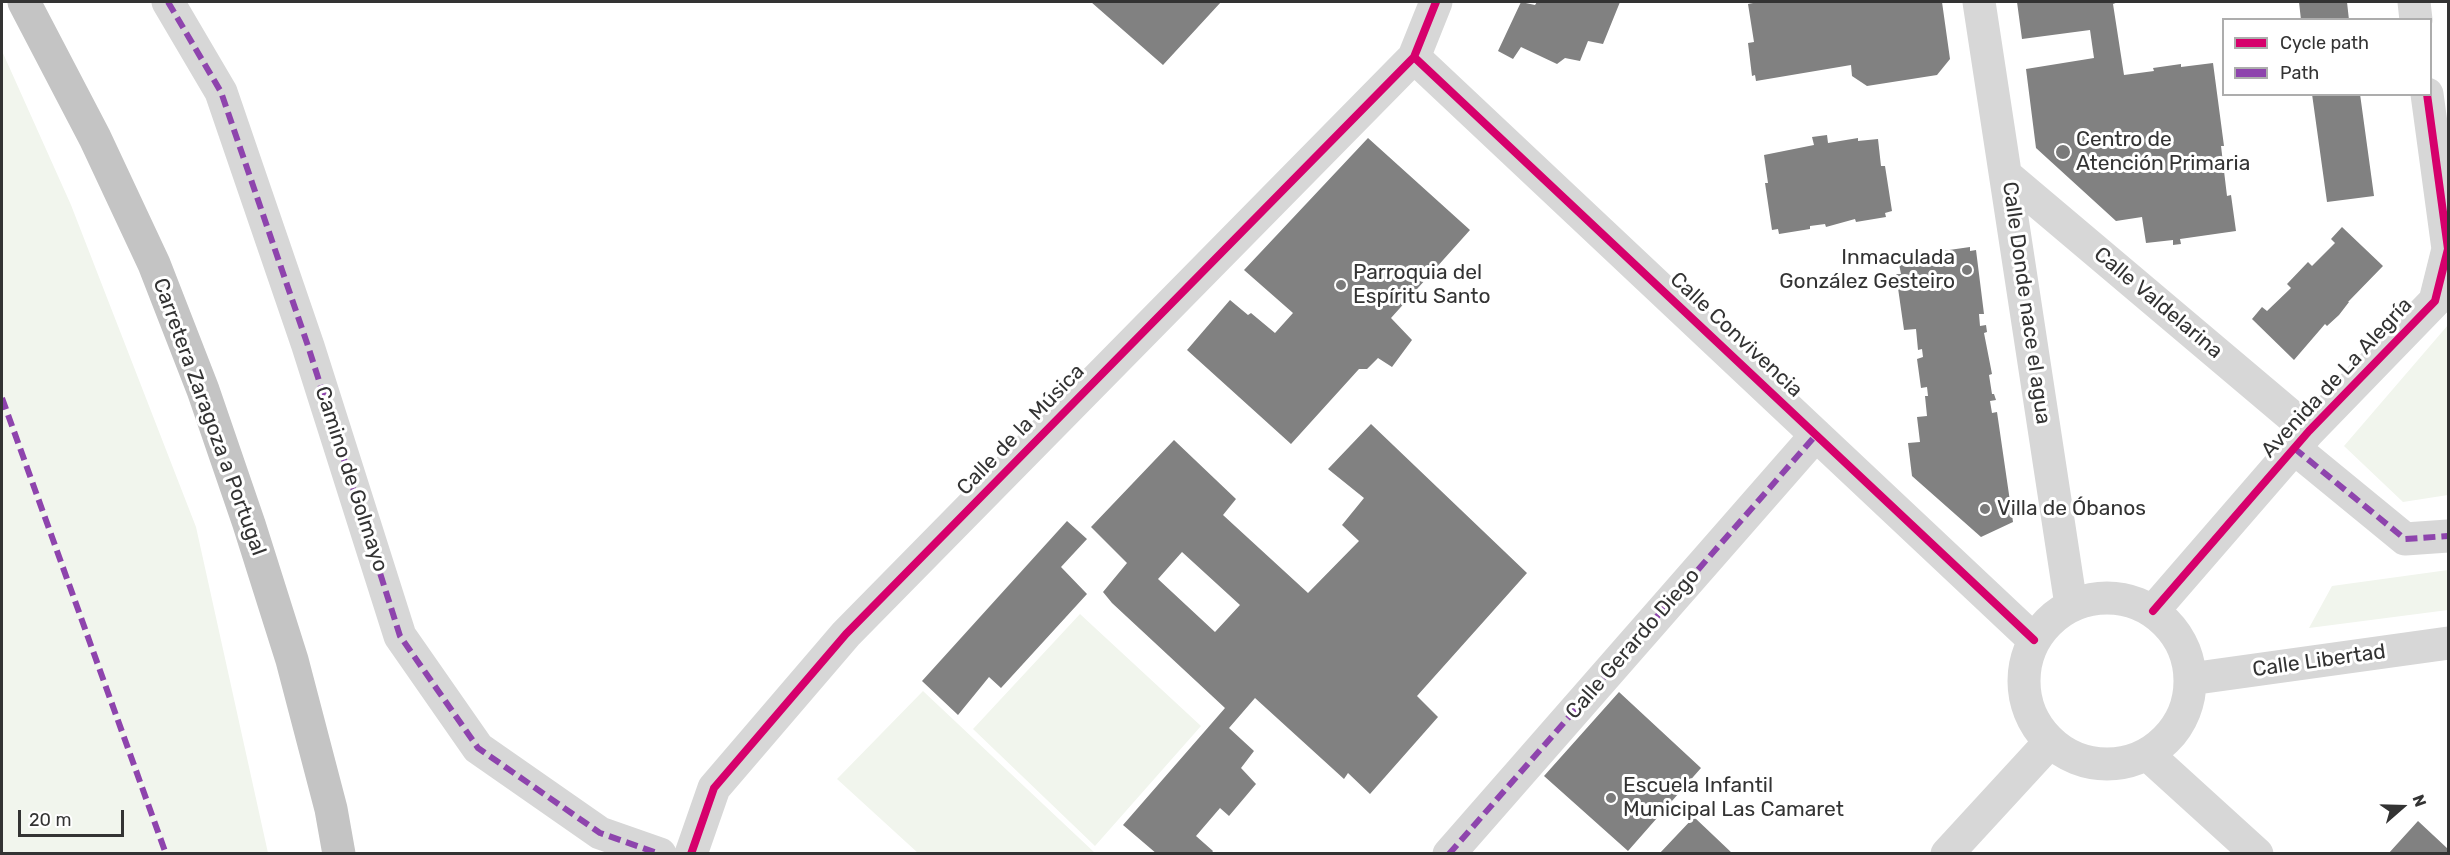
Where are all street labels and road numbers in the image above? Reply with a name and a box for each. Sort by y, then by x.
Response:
street label: Calle Donde nace el agua [1997,180,2055,426]
street label: Calle Valdelarina [2089,242,2227,364]
street label: Calle Convivencia [1665,267,1807,403]
street label: Carretera Zaragoza a Portugal [147,275,271,559]
street label: Avenida de La Alegría [2256,293,2418,463]
street label: Calle de la Música [952,359,1090,501]
street label: Camino de Golmayo [309,383,393,575]
street label: Calle Gerardo Diego [1561,563,1705,725]
street label: Calle Libertad [2251,639,2387,683]

